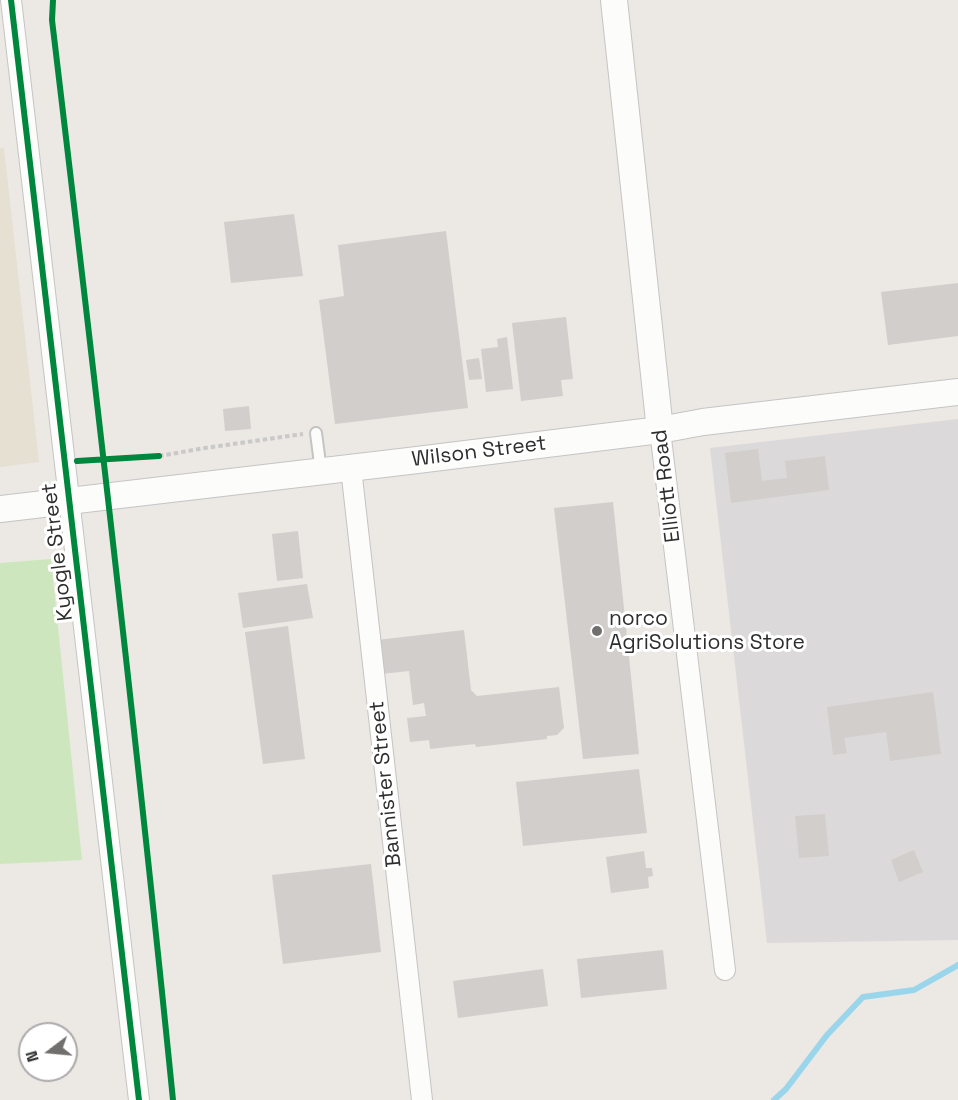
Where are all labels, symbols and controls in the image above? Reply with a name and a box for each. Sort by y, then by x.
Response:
street label: Elliott Road [648,428,686,544]
street label: Wilson Street [410,431,548,473]
street label: Kyogle Street [37,481,79,623]
place label: norco AgriSolutions Store [609,606,805,656]
marker: norco AgriSolutions Store [590,624,604,638]
street label: Bannister Street [365,700,407,868]
north arrow [18,1022,78,1082]
text: N [21,1049,44,1065]

